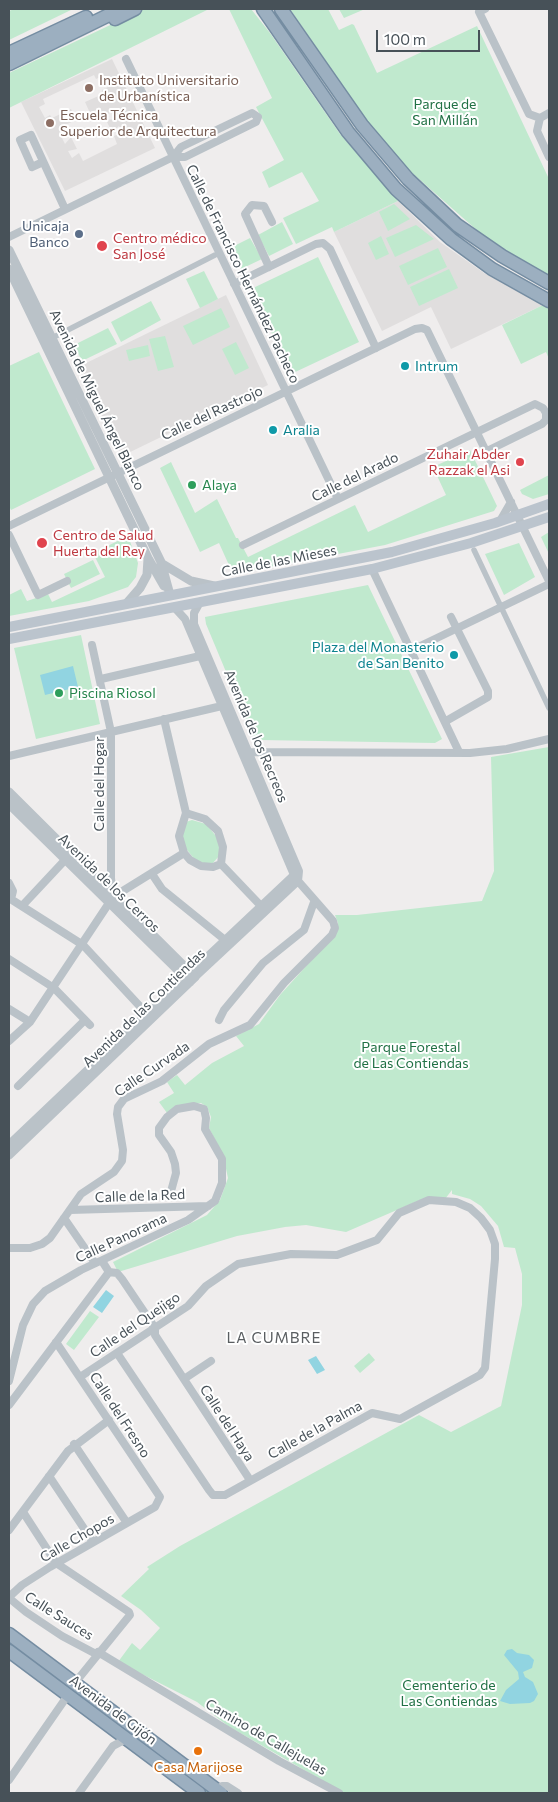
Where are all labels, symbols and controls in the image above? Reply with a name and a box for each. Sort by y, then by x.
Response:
scale bar [378,20,482,52]
text: 100 m [384,30,426,48]
place label: Instituto Universitario de Urbanística [99,72,239,104]
marker: Instituto Universitario de Urbanística [83,82,95,94]
park label: Parque de San Millán [412,96,478,128]
place label: Escuela Técnica Superior de Arquitectura [60,107,217,140]
marker: Escuela Técnica Superior de Arquitectura [44,117,56,129]
street label: Calle de Francisco Hernández Pacheco [183,162,303,386]
place label: Unicaja Banco [22,218,69,250]
marker: Unicaja Banco [73,228,85,240]
place label: Centro médico San José [113,230,207,262]
marker: Centro médico San José [95,239,109,253]
street label: Avenida de Miguel Ángel Blanco [46,307,148,493]
place label: Intrum [415,358,458,374]
marker: Intrum [399,360,411,372]
street label: Calle del Rastrojo [159,382,265,444]
place label: Aralia [283,422,320,438]
marker: Aralia [267,424,279,436]
place label: Zuhair Abder Razzak el Asi [427,446,510,478]
street label: Calle del Arado [309,449,401,505]
marker: Zuhair Abder Razzak el Asi [514,456,526,468]
place label: Alaya [202,477,237,493]
marker: Alaya [186,479,198,491]
place label: Centro de Salud Huerta del Rey [53,527,153,560]
marker: Centro de Salud Huerta del Rey [35,536,49,550]
street label: Calle de las Mieses [220,542,338,580]
place label: Plaza del Monasterio de San Benito [312,639,444,672]
marker: Plaza del Monasterio de San Benito [448,649,460,661]
street label: Avenida de los Recreos [220,667,292,805]
place label: Piscina Riosol [69,685,156,701]
marker: Piscina Riosol [53,687,65,699]
street label: Calle del Hogar [91,736,107,832]
street label: Avenida de los Cerros [55,830,163,936]
street label: Avenida de las Contiendas [79,945,209,1071]
street label: Calle Curvada [111,1038,193,1100]
park label: Parque Forestal de Las Contiendas [353,1039,469,1072]
street label: Calle de la Red [95,1186,185,1206]
street label: Calle Panorama [73,1209,169,1267]
street label: Calle del Quejigo [87,1289,183,1361]
district label: LA CUMBRE [225,1329,323,1347]
street label: Calle del Fresno [86,1369,154,1461]
street label: Calle del Haya [196,1382,258,1464]
street label: Calle de la Palma [265,1397,365,1463]
street label: Calle Chopos [37,1510,117,1566]
street label: Calle Sauces [21,1588,97,1644]
street label: Avenida de Gijón [66,1672,160,1748]
park label: Cementerio de Las Contiendas [401,1677,497,1710]
street label: Camino de Callejuelas [202,1695,330,1779]
marker: Casa Marijose [192,1745,204,1757]
place label: Casa Marijose [154,1759,242,1775]

